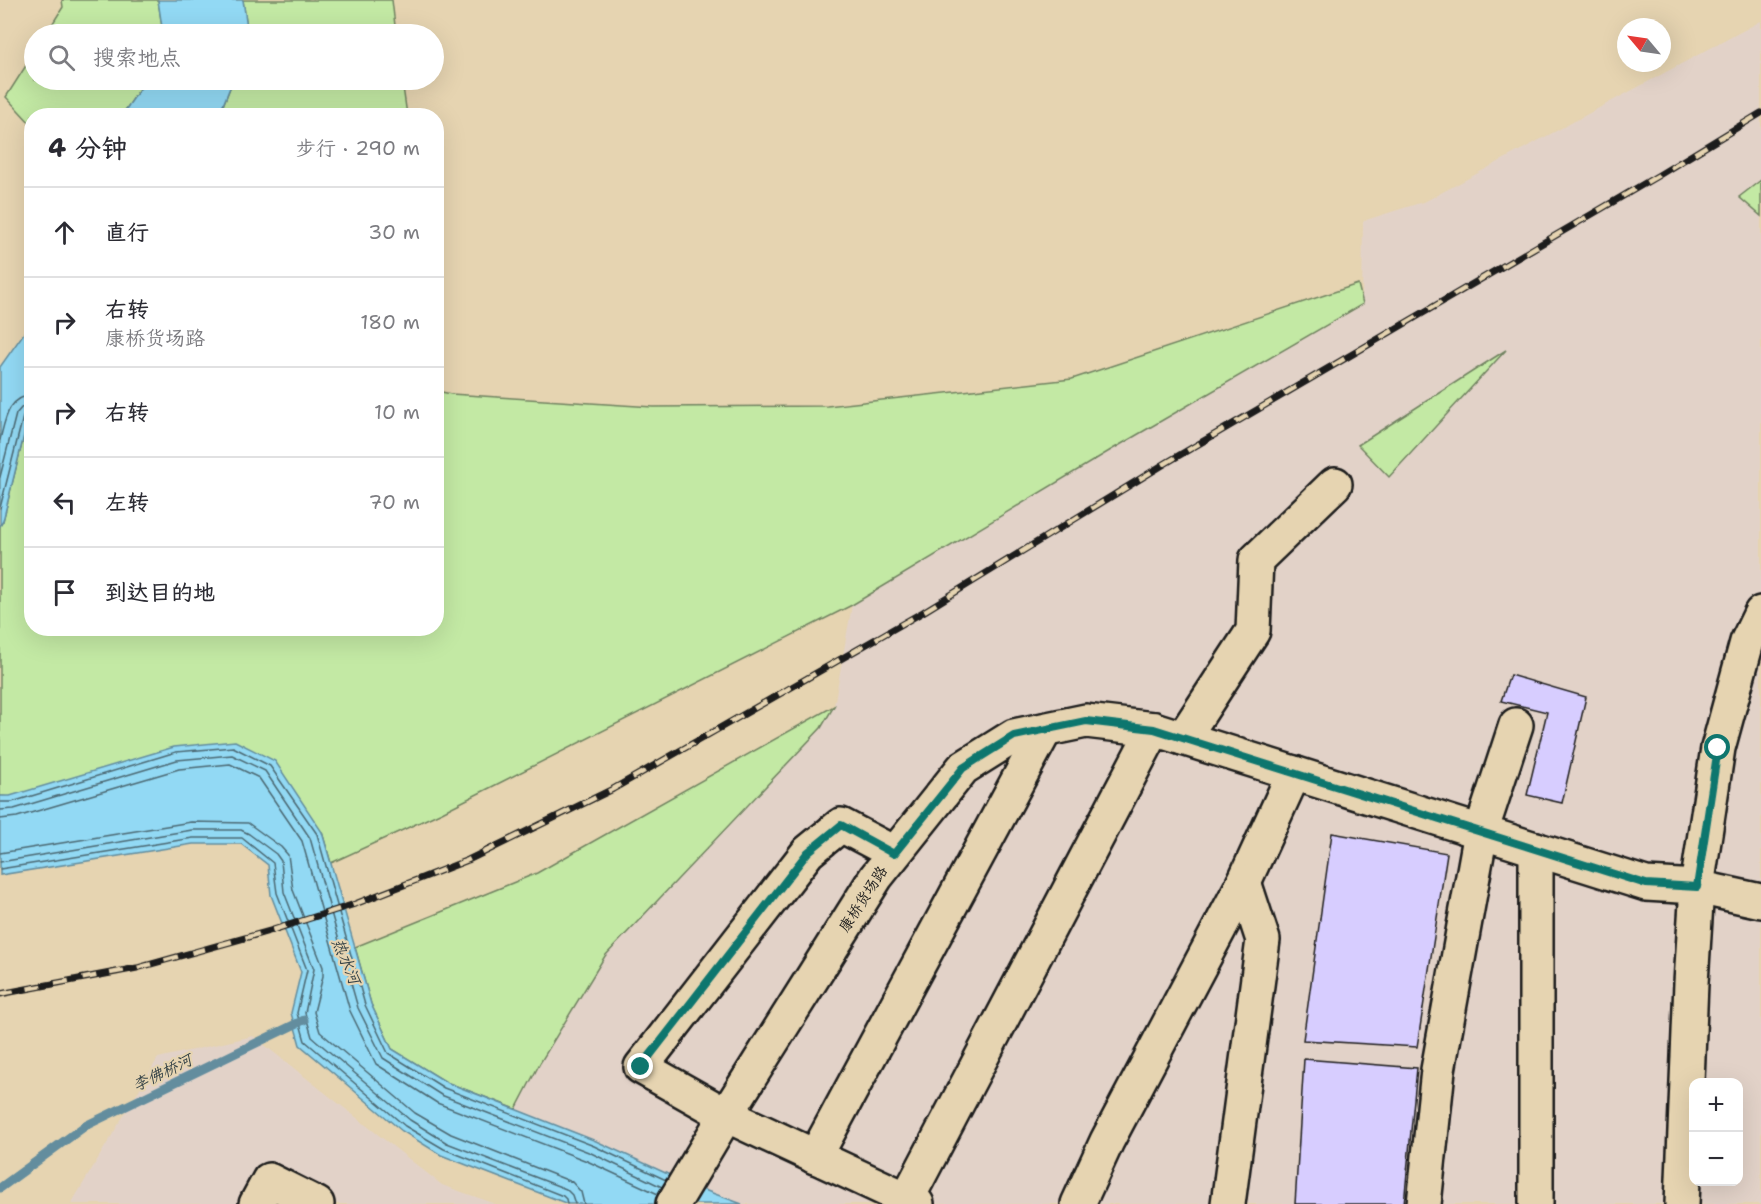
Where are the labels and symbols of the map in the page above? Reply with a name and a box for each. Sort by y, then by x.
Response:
north arrow [1617,18,1671,72]
route start [1704,734,1730,760]
street label: 康桥货场路 [834,862,892,936]
water label: 热水河 [327,935,367,990]
water label: 李佛桥河 [129,1048,198,1096]
route end [627,1053,653,1079]

